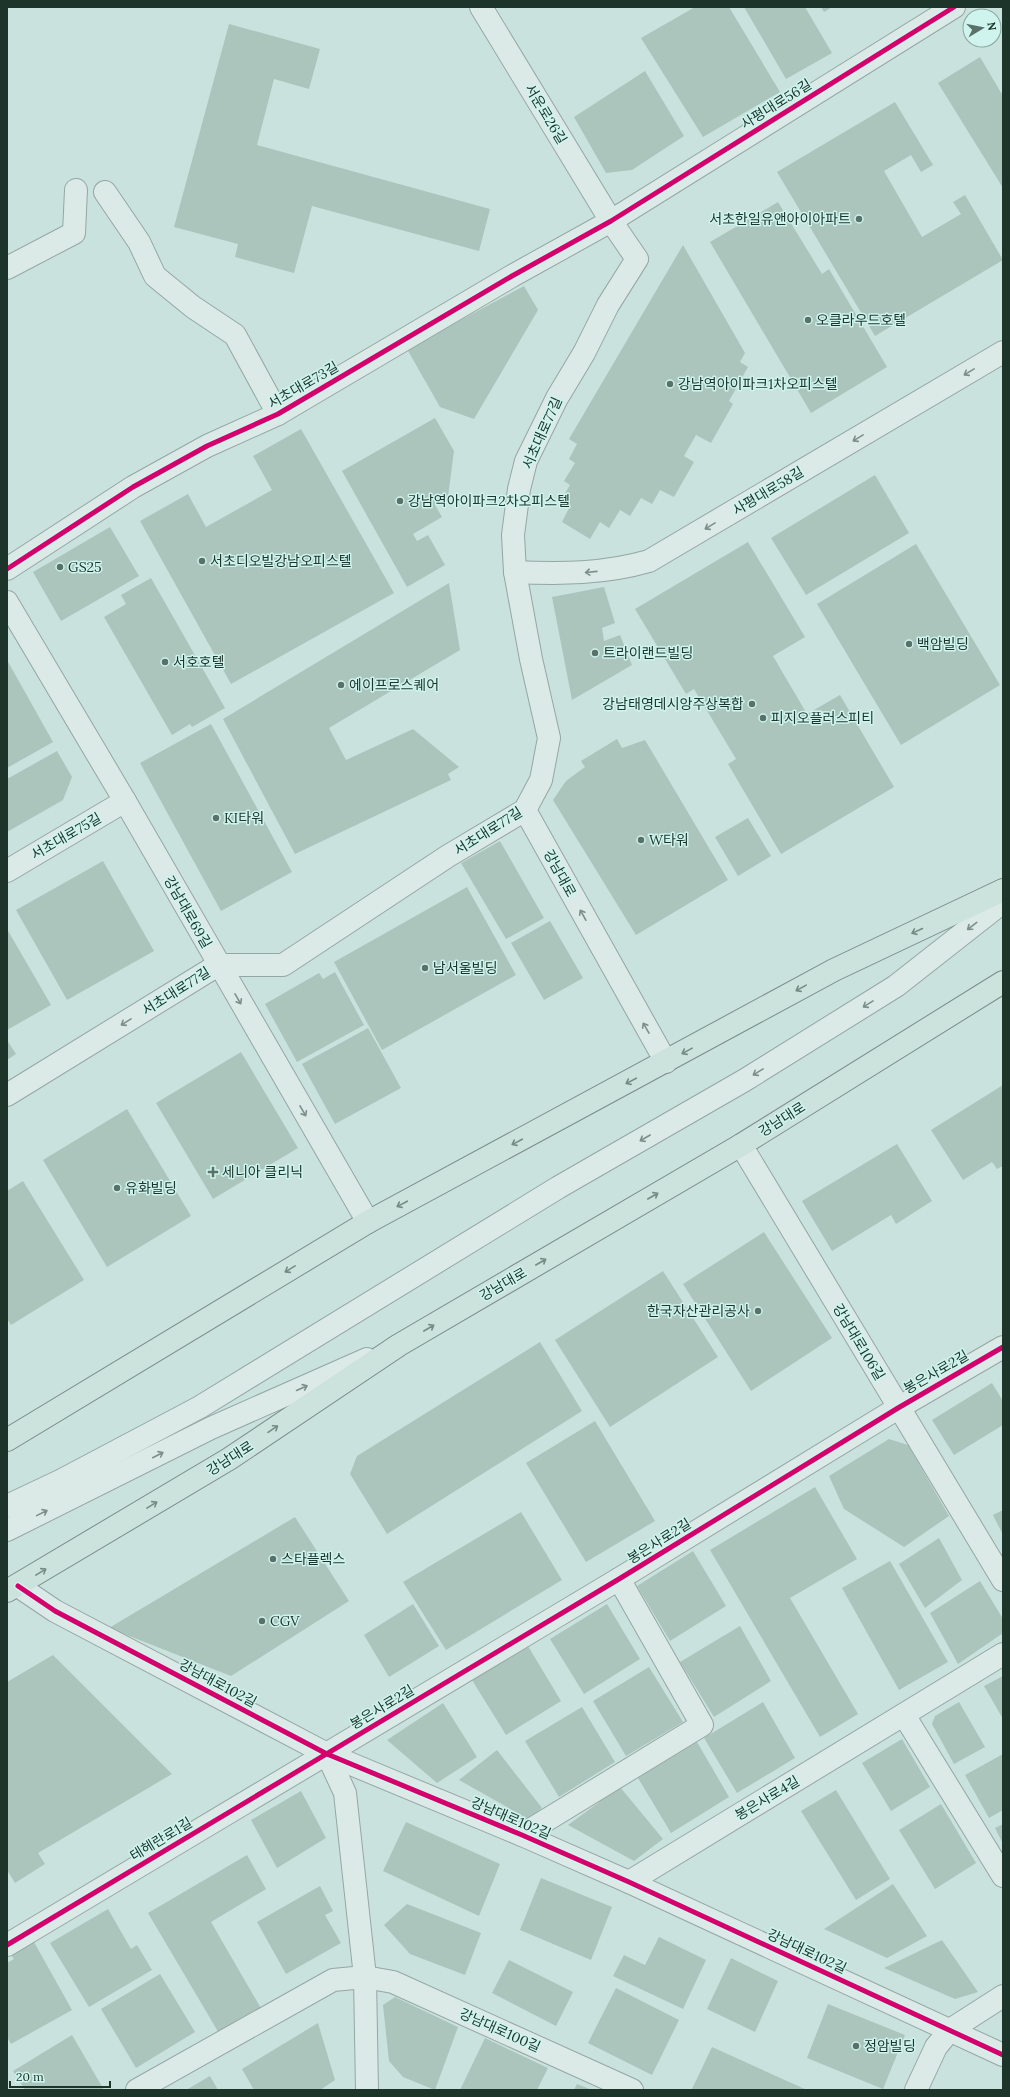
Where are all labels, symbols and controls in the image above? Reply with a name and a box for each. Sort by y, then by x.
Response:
north arrow [962,8,1002,48]
text: N [984,21,1000,32]
street label: 사평대로56길 [737,75,815,133]
street label: 서운로26길 [521,81,571,147]
place label: 서초한일유앤아이아파트 [709,210,851,228]
marker: 서초한일유앤아이아파트 [854,214,864,224]
place label: 오클라우드호텔 [816,311,906,329]
marker: 오클라우드호텔 [803,315,813,325]
street label: 서초대로73길 [264,358,342,412]
one-way arrow [963,368,975,376]
place label: 강남역아이파크1차오피스텔 [678,375,838,393]
marker: 강남역아이파크1차오피스텔 [665,379,675,389]
street label: 서초대로77길 [518,394,566,472]
one-way arrow [852,434,864,442]
street label: 사평대로58길 [729,463,807,519]
place label: 강남역아이파크2차오피스텔 [408,492,570,510]
marker: 강남역아이파크2차오피스텔 [395,496,405,506]
one-way arrow [704,522,716,530]
place label: 서초디오빌강남오피스텔 [210,552,352,570]
marker: 서초디오빌강남오피스텔 [197,556,207,566]
place label: GS25 [68,558,102,576]
marker: GS25 [55,562,65,572]
one-way arrow [585,569,598,576]
place label: 백암빌딩 [917,635,969,653]
marker: 백암빌딩 [904,639,914,649]
place label: 트라이랜드빌딩 [603,644,693,662]
marker: 트라이랜드빌딩 [590,648,600,658]
place label: 서호호텔 [173,653,225,671]
marker: 서호호텔 [160,657,170,667]
place label: 에이프로스퀘어 [349,676,439,694]
marker: 에이프로스퀘어 [336,680,346,690]
place label: 강남태영데시앙주상복합 [602,695,744,713]
marker: 강남태영데시앙주상복합 [747,699,757,709]
place label: 피지오플러스피티 [771,709,874,727]
marker: 피지오플러스피티 [758,713,768,723]
street label: 서초대로77길 [450,803,526,859]
street label: 서초대로75길 [28,809,104,863]
place label: KI타워 [224,809,264,827]
marker: KI타워 [211,813,221,823]
place label: W타워 [649,831,689,849]
marker: W타워 [636,835,646,845]
street label: 강남대로 [540,846,580,900]
street label: 강남대로69길 [160,873,216,951]
one-way arrow [578,909,586,921]
one-way arrow [967,922,978,931]
one-way arrow [911,928,923,935]
place label: 남서울빌딩 [433,959,497,977]
street label: 서초대로77길 [138,963,214,1019]
marker: 남서울빌딩 [420,963,430,973]
one-way arrow [795,985,807,993]
one-way arrow [235,993,243,1005]
one-way arrow [862,1000,874,1008]
one-way arrow [121,1018,132,1026]
one-way arrow [642,1022,650,1034]
one-way arrow [681,1047,693,1055]
one-way arrow [752,1068,763,1077]
one-way arrow [626,1077,638,1085]
street label: 강남대로 [755,1098,809,1140]
one-way arrow [300,1105,308,1117]
one-way arrow [639,1134,651,1142]
one-way arrow [511,1139,523,1146]
place label: 세니아 클리닉 [222,1163,303,1181]
marker: 세니아 클리닉 [207,1166,219,1178]
place label: 유화빌딩 [125,1179,177,1197]
marker: 유화빌딩 [112,1183,122,1193]
one-way arrow [647,1192,659,1200]
one-way arrow [397,1200,409,1208]
one-way arrow [535,1258,546,1266]
street label: 강남대로 [476,1263,530,1305]
one-way arrow [284,1265,296,1273]
street label: 강남대로106길 [829,1300,889,1384]
place label: 한국자산관리공사 [647,1302,750,1320]
marker: 한국자산관리공사 [753,1306,763,1316]
one-way arrow [423,1323,435,1331]
street label: 봉은사로2길 [900,1346,972,1398]
one-way arrow [295,1384,307,1391]
one-way arrow [267,1425,279,1433]
street label: 강남대로 [203,1437,257,1479]
one-way arrow [152,1451,164,1458]
one-way arrow [146,1501,158,1509]
one-way arrow [36,1509,48,1516]
street label: 봉은사로2길 [624,1514,694,1568]
place label: 스타플렉스 [281,1550,346,1568]
marker: 스타플렉스 [268,1554,278,1564]
one-way arrow [35,1568,46,1576]
place label: CGV [270,1612,300,1630]
marker: CGV [257,1616,267,1626]
street label: 강남대로102길 [176,1655,260,1711]
street label: 봉은사로2길 [347,1681,417,1733]
street label: 봉은사로4길 [732,1772,802,1824]
street label: 강남대로102길 [468,1793,554,1843]
street label: 테헤란로1길 [127,1813,195,1865]
street label: 강남대로102길 [764,1925,850,1977]
street label: 강남대로100길 [457,2004,543,2056]
place label: 정암빌딩 [864,2037,916,2055]
marker: 정암빌딩 [851,2041,861,2051]
scale bar [10,2063,110,2089]
text: 20 m [16,2069,44,2084]

